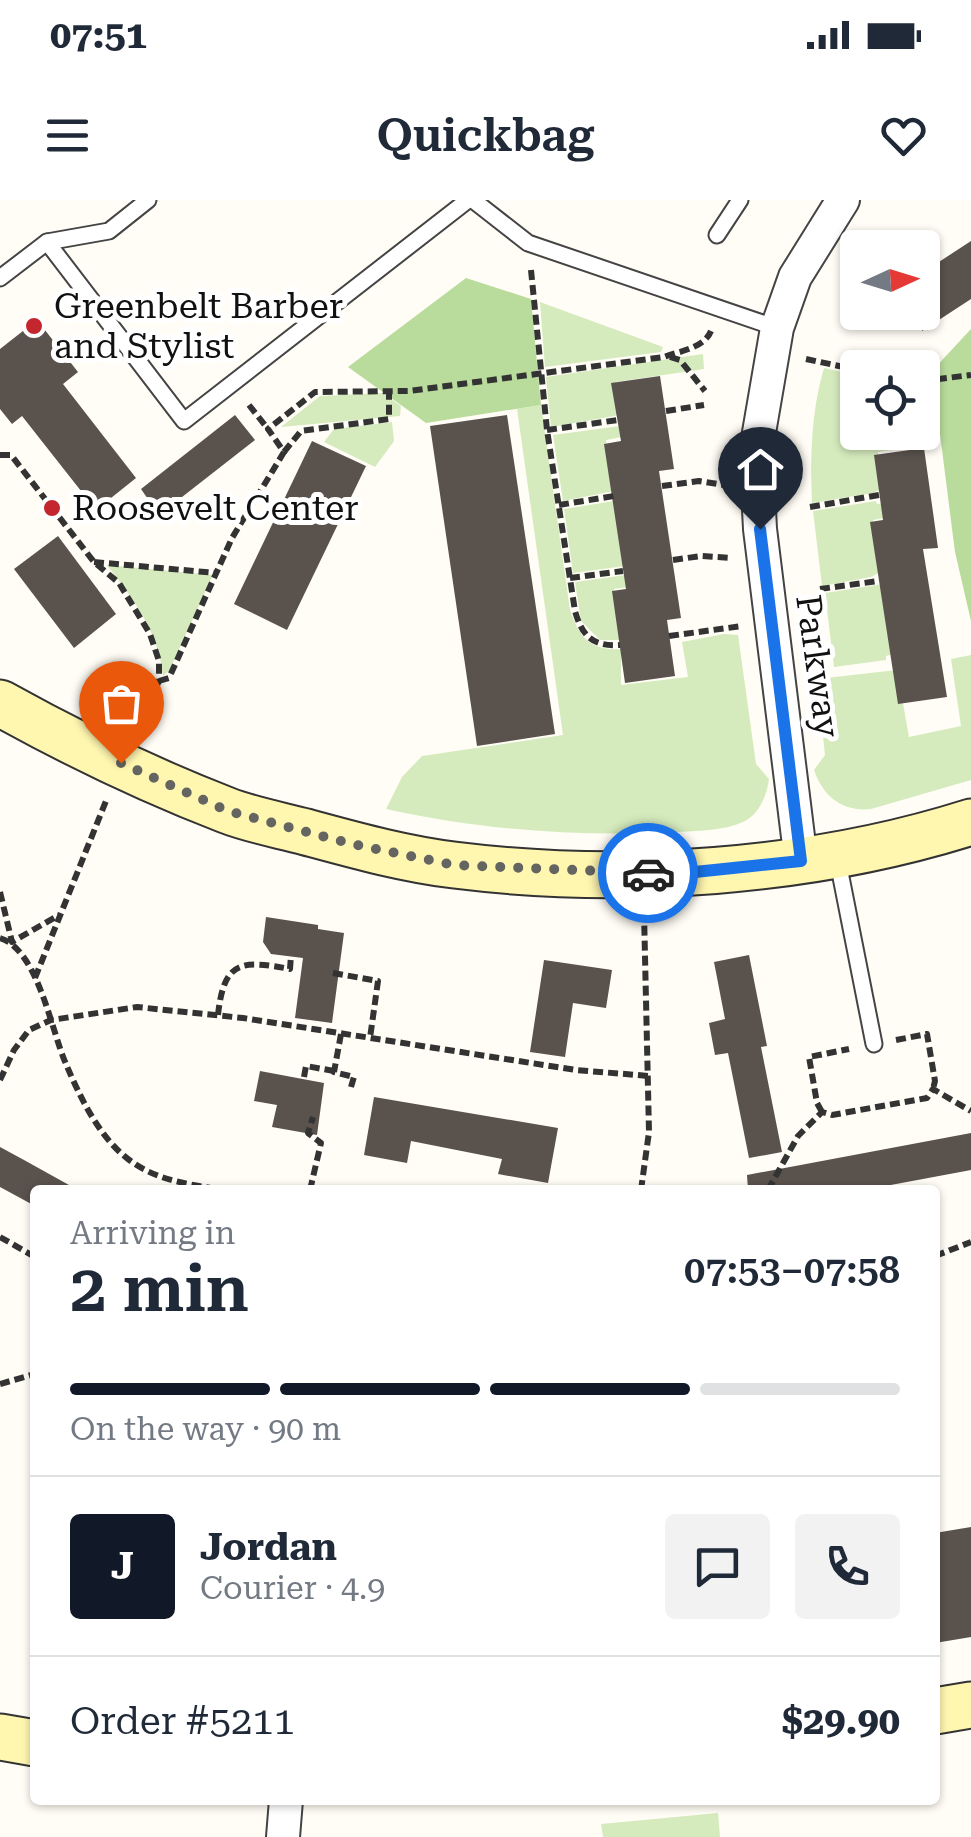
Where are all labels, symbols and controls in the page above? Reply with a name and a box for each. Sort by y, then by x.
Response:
text: 07:51 [50,13,147,57]
icon: menu [40,108,95,163]
icon: heart [876,108,931,163]
text: Quickbag [377,109,594,162]
north arrow [840,230,940,330]
map controls [840,230,940,450]
place label: Greenbelt Barber and Stylist [54,286,343,367]
marker: Greenbelt Barber and Stylist [23,315,45,337]
button: locate [840,350,940,450]
pin [718,427,803,530]
icon: home [733,442,788,497]
place label: Roosevelt Center [72,488,359,529]
marker: Roosevelt Center [41,497,63,519]
street label: Parkway [787,592,848,741]
pin [79,661,164,764]
icon: bag [94,676,149,731]
courier [598,823,698,923]
icon: car [621,846,676,901]
text: Arriving in [70,1214,235,1252]
text: 07:53–07:58 [684,1248,900,1292]
text: 2 min [70,1251,249,1327]
text: On the way · 90 m [70,1410,341,1448]
button: chat [665,1514,770,1619]
button: phone [795,1514,900,1619]
text: Jordan [200,1525,337,1569]
text: J [111,1544,134,1588]
text: Courier · 4.9 [200,1569,385,1607]
text: Order #5211 [70,1699,295,1743]
text: $29.90 [782,1699,900,1743]

